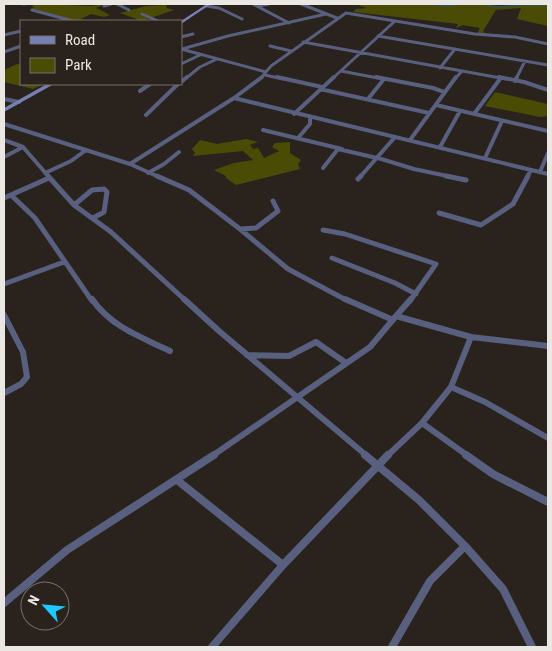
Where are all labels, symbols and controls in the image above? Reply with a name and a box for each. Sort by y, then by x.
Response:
legend [20,20,182,85]
text: Road [65,31,95,49]
text: Park [65,56,92,74]
north arrow [20,581,70,631]
text: N [24,593,42,608]

